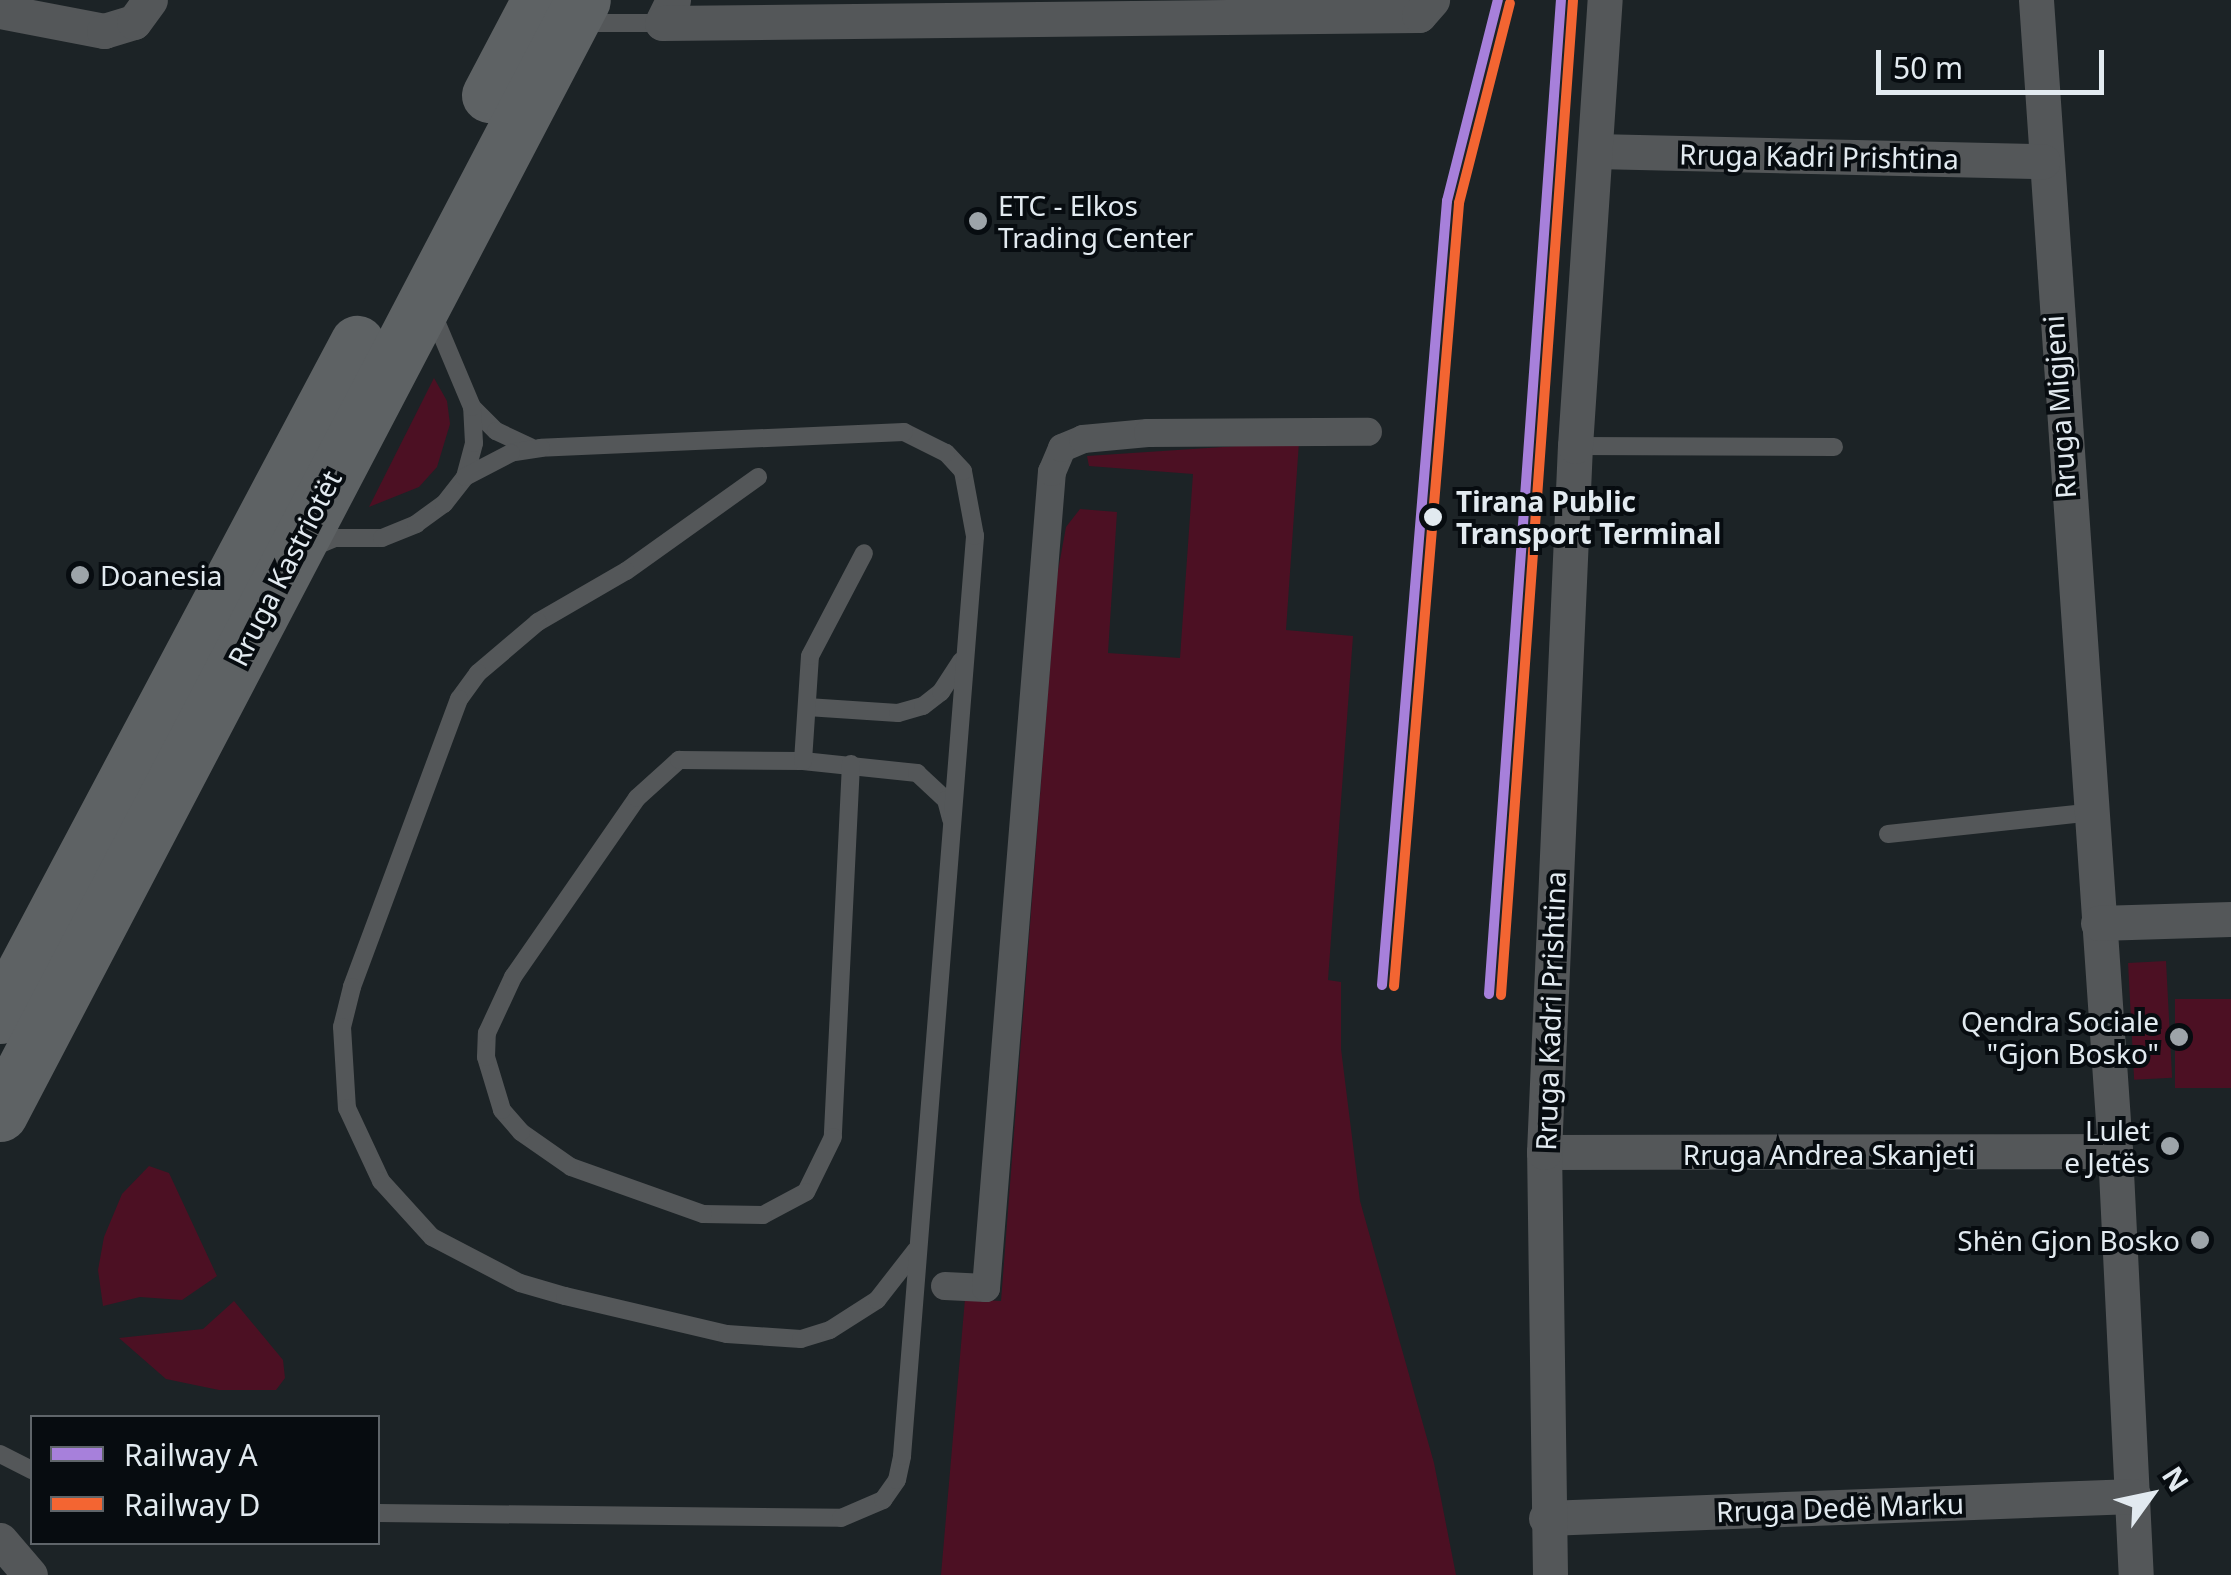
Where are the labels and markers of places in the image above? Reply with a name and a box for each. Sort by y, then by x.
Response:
place label: ETC - Elkos Trading Center [998,188,1193,254]
marker: ETC - Elkos Trading Center [967,210,989,232]
place label: Tirana Public Transport Terminal [1456,484,1721,550]
marker: Tirana Public Transport Terminal [1420,504,1446,530]
place label: Doanesia [100,558,223,592]
marker: Doanesia [69,564,91,586]
place label: Qendra Sociale "Gjon Bosko" [1961,1004,2159,1070]
marker: Qendra Sociale "Gjon Bosko" [2168,1026,2190,1048]
place label: Lulet e Jetës [2064,1113,2150,1179]
marker: Lulet e Jetës [2159,1135,2181,1157]
place label: Shën Gjon Bosko [1957,1223,2180,1257]
marker: Shën Gjon Bosko [2189,1229,2211,1251]

